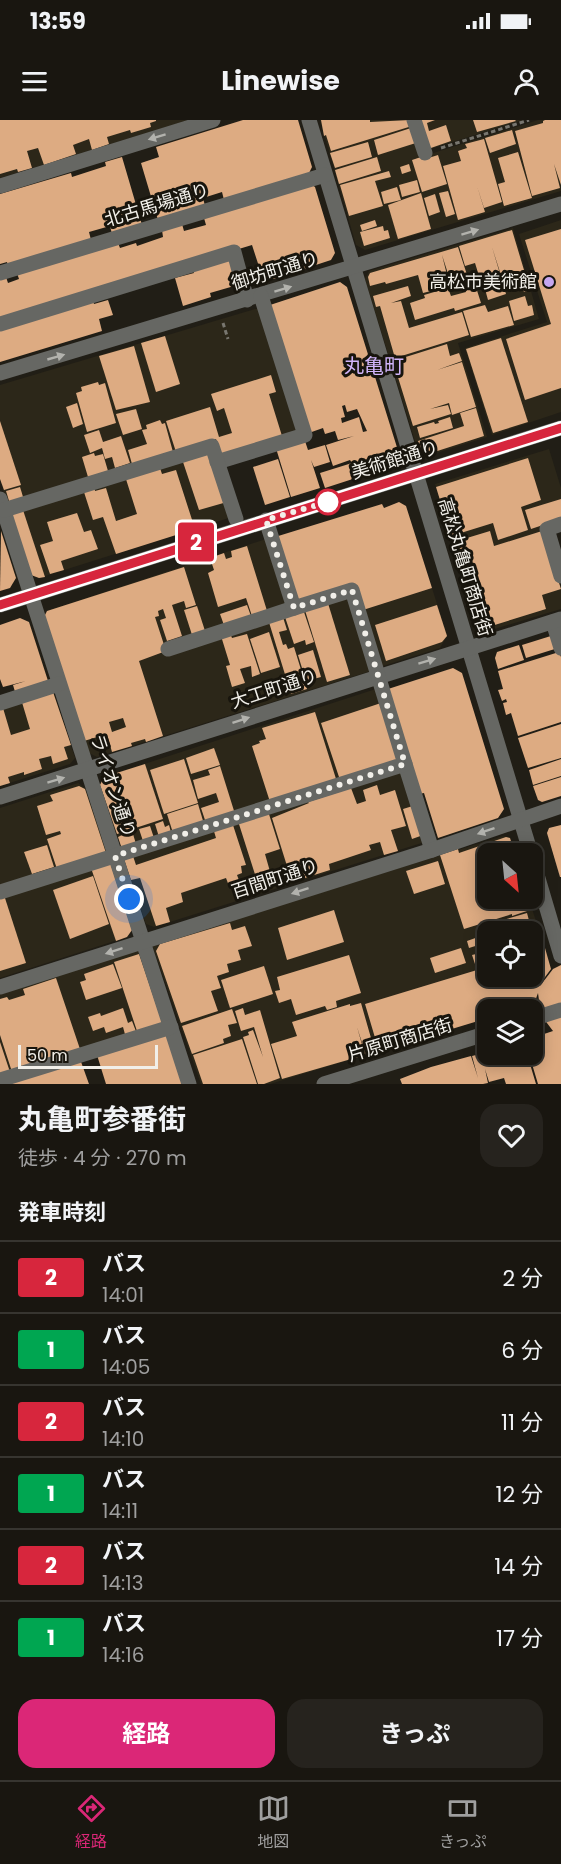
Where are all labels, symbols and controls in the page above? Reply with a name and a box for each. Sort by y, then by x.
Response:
text: 13:59 [30,6,86,37]
text: Linewise [221,62,340,99]
icon: menu [18,65,51,98]
icon: person [510,65,543,98]
one-way arrow [148,133,166,143]
street label: 北古馬場通り [102,177,212,232]
one-way arrow [461,227,479,236]
street label: 御坊町通り [228,245,322,296]
place label: 高松市美術館 [429,269,537,294]
marker: 高松市美術館 [542,275,556,289]
one-way arrow [274,284,292,293]
one-way arrow [47,352,65,361]
district label: 丸亀町 [344,352,404,380]
street label: 美術館通り [348,434,442,485]
unlabelled marker [315,489,341,515]
street label: 高松丸亀町商店街 [432,494,498,639]
line badge: 2 [176,522,216,562]
text: 2 [190,528,202,557]
one-way arrow [418,656,436,665]
street label: 大工町通り [227,663,321,714]
one-way arrow [232,715,250,724]
street label: ライオン通り [85,731,142,841]
one-way arrow [47,775,65,784]
one-way arrow [477,827,495,837]
north arrow [477,843,543,909]
map controls [477,843,543,1065]
street label: 百間町通り [228,853,322,904]
your location [114,884,144,914]
one-way arrow [291,887,309,897]
button: locate [477,921,543,987]
one-way arrow [105,946,123,956]
button: layers [477,999,543,1065]
street label: 片原町商店街 [345,1012,455,1067]
scale bar [18,1042,158,1070]
text: 50 m [27,1044,68,1067]
text: 丸亀町参番街 [18,1100,186,1139]
button: heart [480,1104,543,1167]
text: 徒歩 · 4 分 · 270 m [18,1144,187,1172]
text: 発車時刻 [18,1197,106,1228]
text: バス [102,1248,146,1279]
text: 2 [45,1263,57,1292]
text: 2 分 [502,1263,543,1294]
text: 14:01 [102,1281,144,1309]
text: バス [102,1320,146,1351]
text: 1 [47,1335,55,1364]
text: 6 分 [501,1335,543,1366]
text: 14:05 [102,1353,150,1381]
text: バス [102,1392,146,1423]
text: 2 [45,1407,57,1436]
text: 11 分 [501,1407,543,1438]
text: 14:10 [102,1425,144,1453]
text: バス [102,1464,146,1495]
text: 1 [47,1479,55,1508]
text: 12 分 [495,1479,543,1510]
text: 14:11 [102,1497,138,1525]
text: バス [102,1536,146,1567]
text: 2 [45,1551,57,1580]
text: 14 分 [494,1551,543,1582]
text: 14:13 [102,1569,143,1597]
text: バス [102,1608,146,1639]
text: 1 [47,1623,55,1652]
text: 17 分 [496,1623,543,1654]
text: 14:16 [102,1641,144,1669]
button: 経路 [18,1699,275,1768]
button: きっぷ [287,1699,543,1768]
tab: 経路 [75,1792,108,1854]
tab: 地図 [257,1792,290,1854]
tab: きっぷ [439,1792,486,1854]

